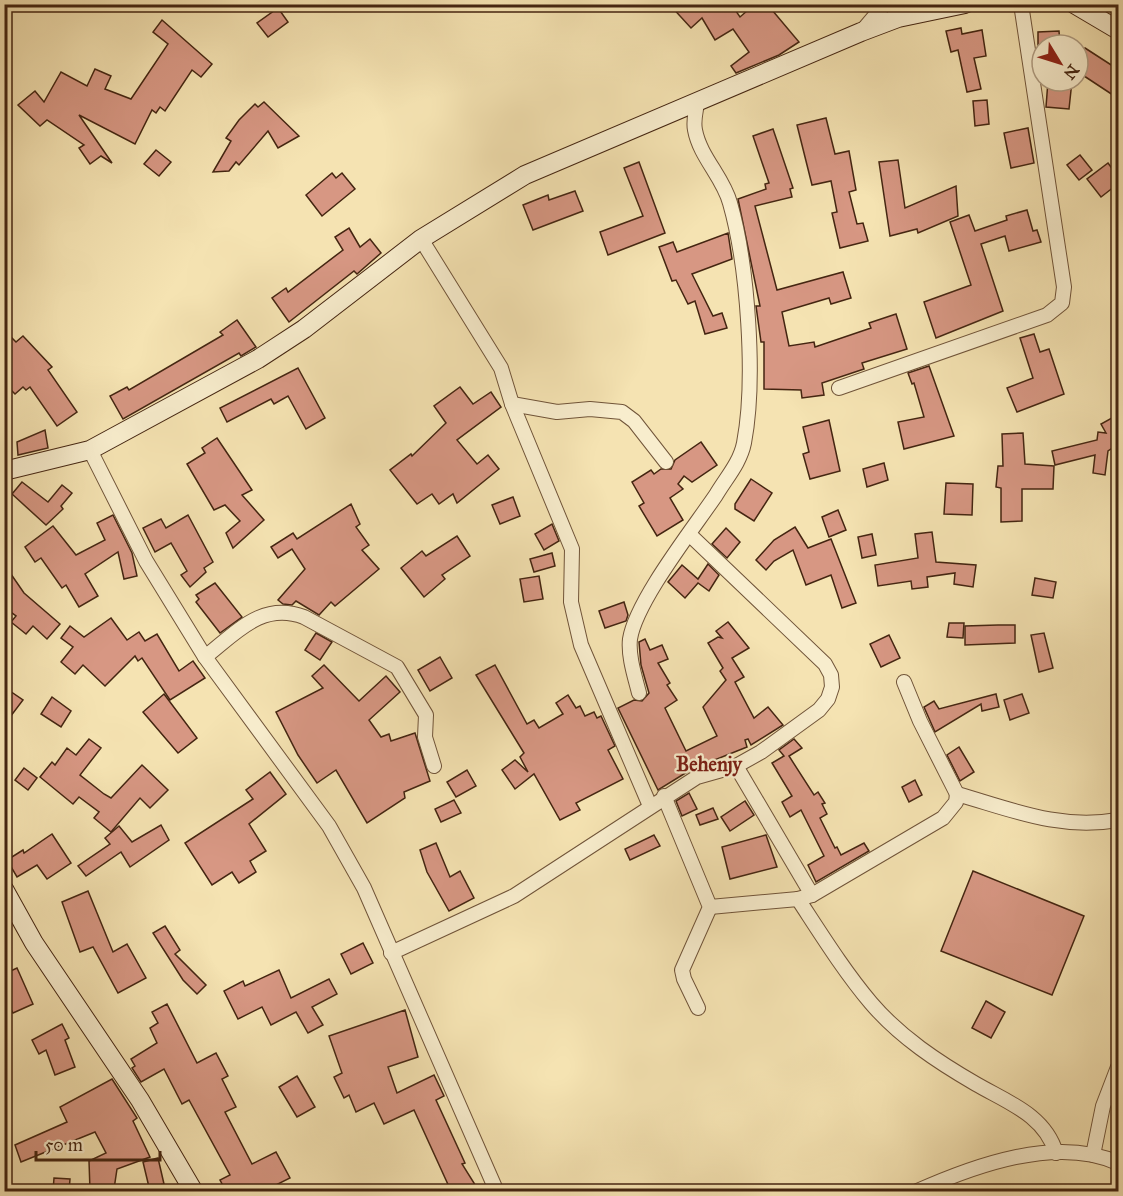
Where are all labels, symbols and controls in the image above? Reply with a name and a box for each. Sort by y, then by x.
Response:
north arrow [1030,33,1090,93]
text: N [1060,61,1083,83]
district label: Behenjy [676,752,744,777]
scale bar [36,1124,160,1162]
text: 50 m [45,1134,83,1156]

